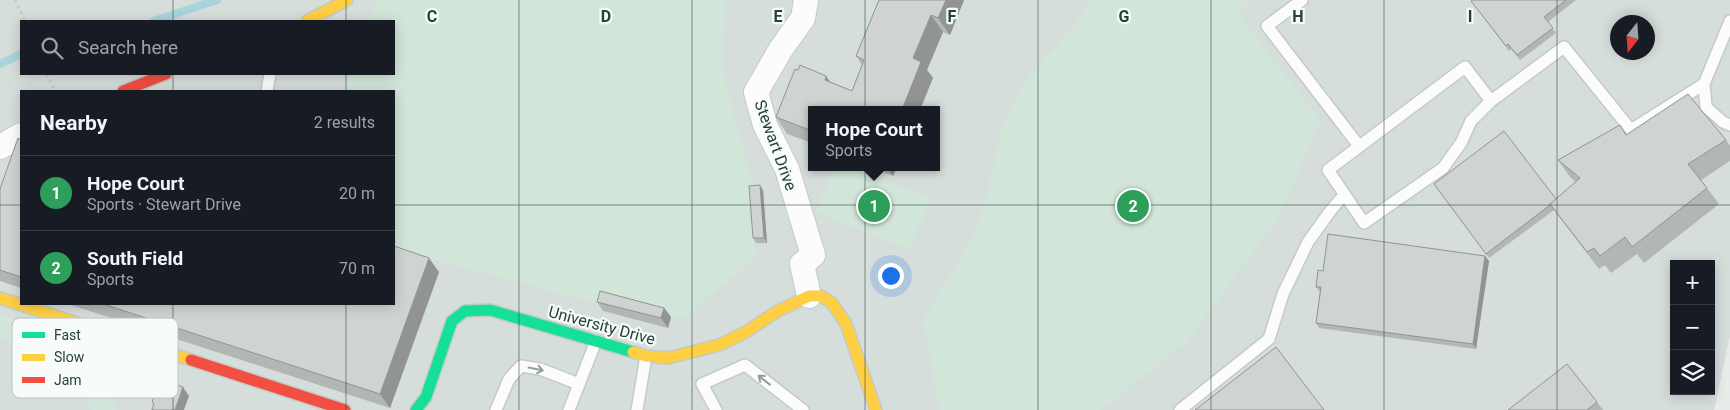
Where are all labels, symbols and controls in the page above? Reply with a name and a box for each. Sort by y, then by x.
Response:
text: C [427,7,437,26]
text: D [601,7,611,26]
text: E [774,7,783,26]
text: F [948,7,957,26]
text: G [1119,7,1130,26]
text: H [1292,7,1304,26]
text: I [1468,7,1472,26]
north arrow [1610,15,1655,60]
search box [20,20,395,75]
icon: search [38,34,66,62]
text: Search here [78,36,178,59]
street label: Stewart Drive [750,97,801,193]
popup [808,106,940,171]
text: Nearby [40,111,107,135]
text: 2 results [314,113,375,132]
text: Hope Court [825,118,923,141]
text: Sports [825,141,872,160]
text: Hope Court [87,172,184,195]
text: 1 [51,184,61,203]
text: 20 m [339,184,375,203]
pin: 1 [858,187,890,225]
pin: 2 [1117,187,1149,225]
text: Sports · Stewart Drive [87,195,241,214]
text: South Field [87,247,183,270]
text: 2 [51,259,61,278]
text: 70 m [339,259,375,278]
map controls [1670,260,1715,395]
button: + [1670,260,1715,305]
your location [878,263,904,289]
text: Sports [87,270,134,289]
street label: University Drive [547,302,657,349]
button: − [1670,305,1715,350]
legend [12,318,178,398]
text: Fast [54,327,81,343]
text: Slow [54,349,85,365]
button: layers [1670,350,1715,395]
one-way arrow [528,365,544,374]
text: Jam [54,372,82,388]
one-way arrow [757,375,771,385]

